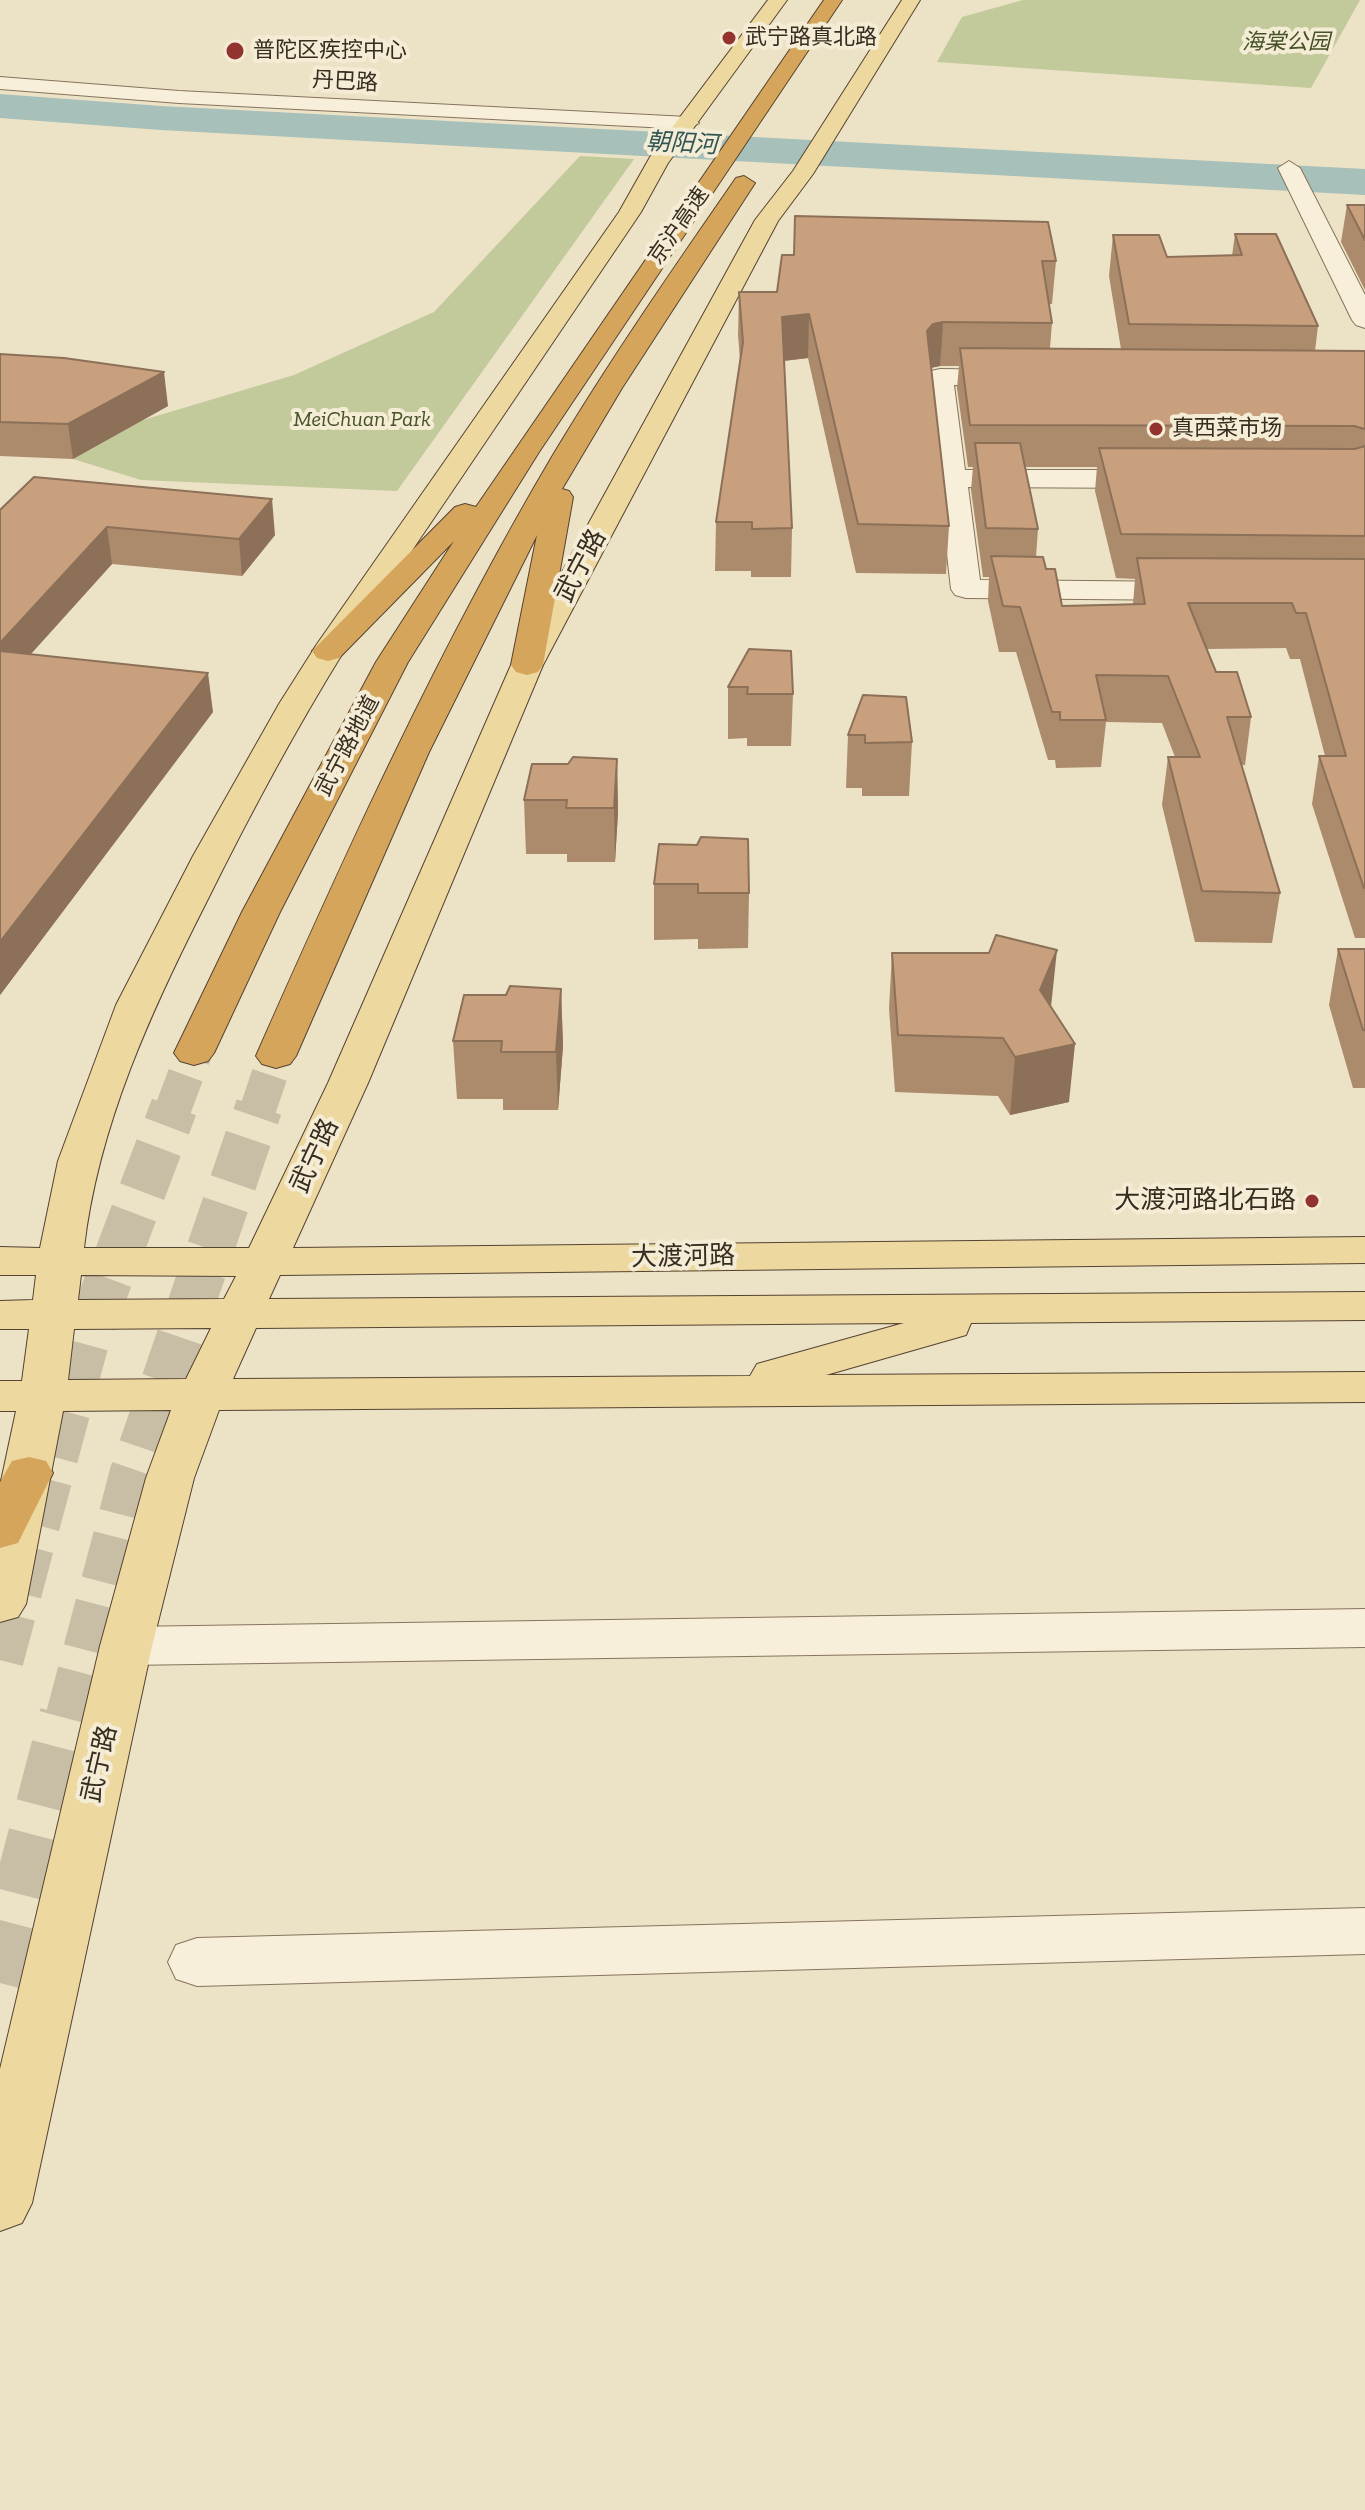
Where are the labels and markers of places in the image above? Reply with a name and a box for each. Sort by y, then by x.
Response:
place label: 武宁路真北路 [745,25,877,51]
marker: 武宁路真北路 [720,29,738,47]
place label: 普陀区疾控中心 [253,38,407,64]
marker: 普陀区疾控中心 [224,40,246,62]
place label: 真西菜市场 [1172,416,1282,442]
marker: 真西菜市场 [1147,420,1165,438]
place label: 大渡河路北石路 [1114,1185,1296,1217]
marker: 大渡河路北石路 [1303,1192,1321,1210]

